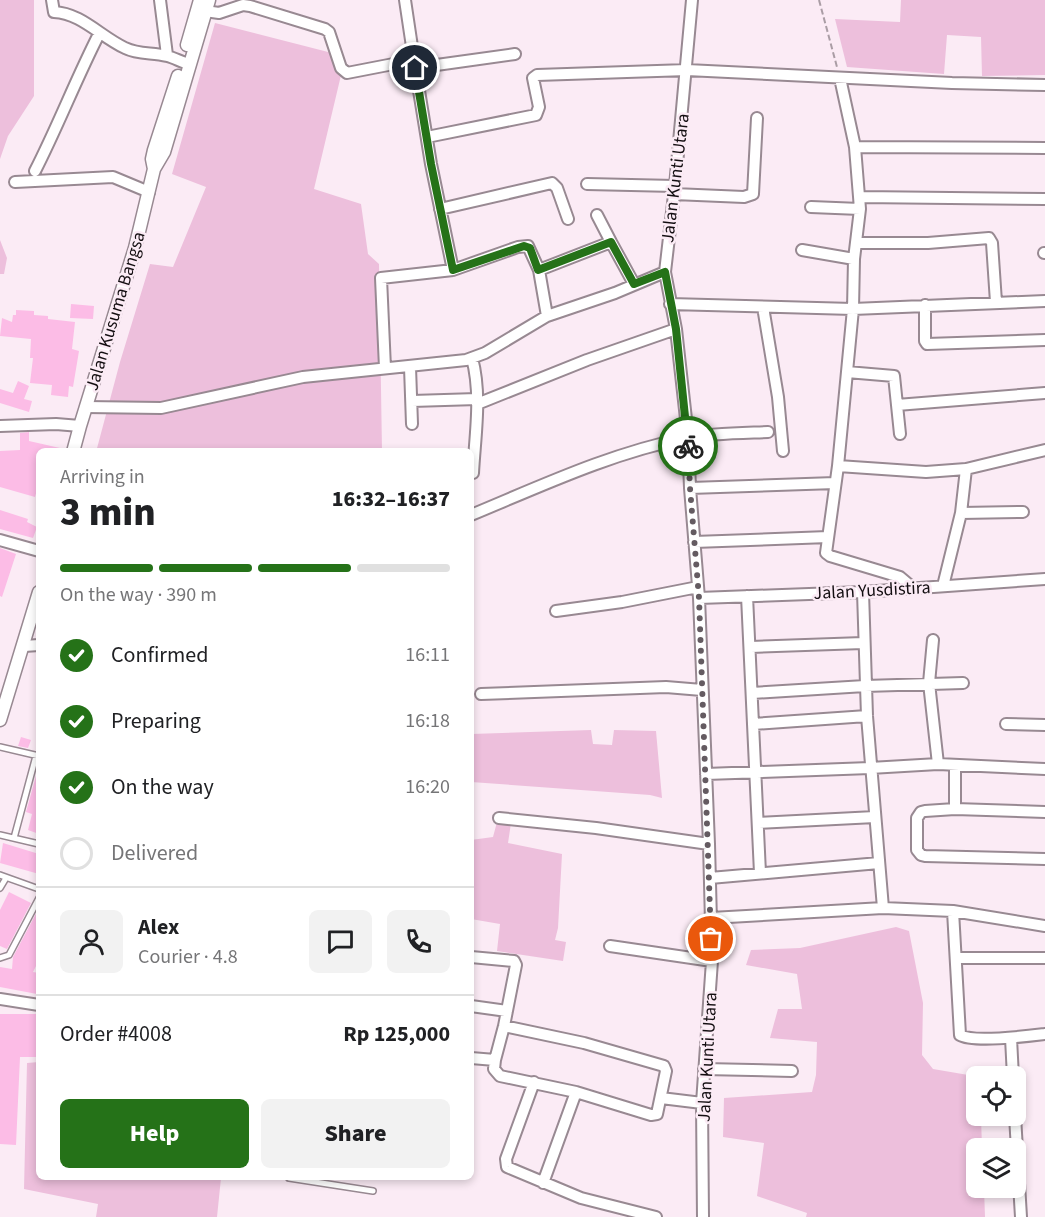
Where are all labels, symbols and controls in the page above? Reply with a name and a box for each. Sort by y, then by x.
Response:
pin [389,42,440,93]
icon: home [398,51,431,84]
street label: Jalan Kunti Utara [655,112,696,244]
street label: Jalan Kusuma Bangsa [79,229,152,394]
courier [658,416,718,476]
icon: bike [672,430,705,463]
text: Arriving in [60,463,145,491]
text: 16:32–16:37 [332,483,450,515]
text: 3 min [60,485,156,541]
street label: Jalan Yusdistira [813,575,931,606]
text: On the way · 390 m [60,581,217,609]
icon: check [60,639,93,672]
text: Confirmed [111,639,208,671]
text: 16:11 [405,641,450,669]
icon: check [60,705,93,738]
text: Preparing [111,705,201,737]
text: 16:18 [405,707,450,735]
icon: check [60,771,93,804]
text: On the way [111,771,214,803]
text: 16:20 [405,773,450,801]
text: Delivered [111,837,198,869]
button: person [60,910,123,973]
button: chat [309,910,372,973]
button: phone [387,910,450,973]
text: Alex [138,911,179,943]
pin [685,913,736,964]
icon: bag [694,922,727,955]
text: Courier · 4.8 [138,943,238,971]
street label: Jalan Kunti Utara [692,991,723,1123]
text: Order #4008 [60,1018,172,1050]
text: Rp 125,000 [343,1018,450,1050]
map controls [966,1066,1026,1198]
button: locate [966,1066,1026,1126]
button: Help [60,1099,249,1168]
button: Share [261,1099,450,1168]
button: layers [966,1138,1026,1198]

